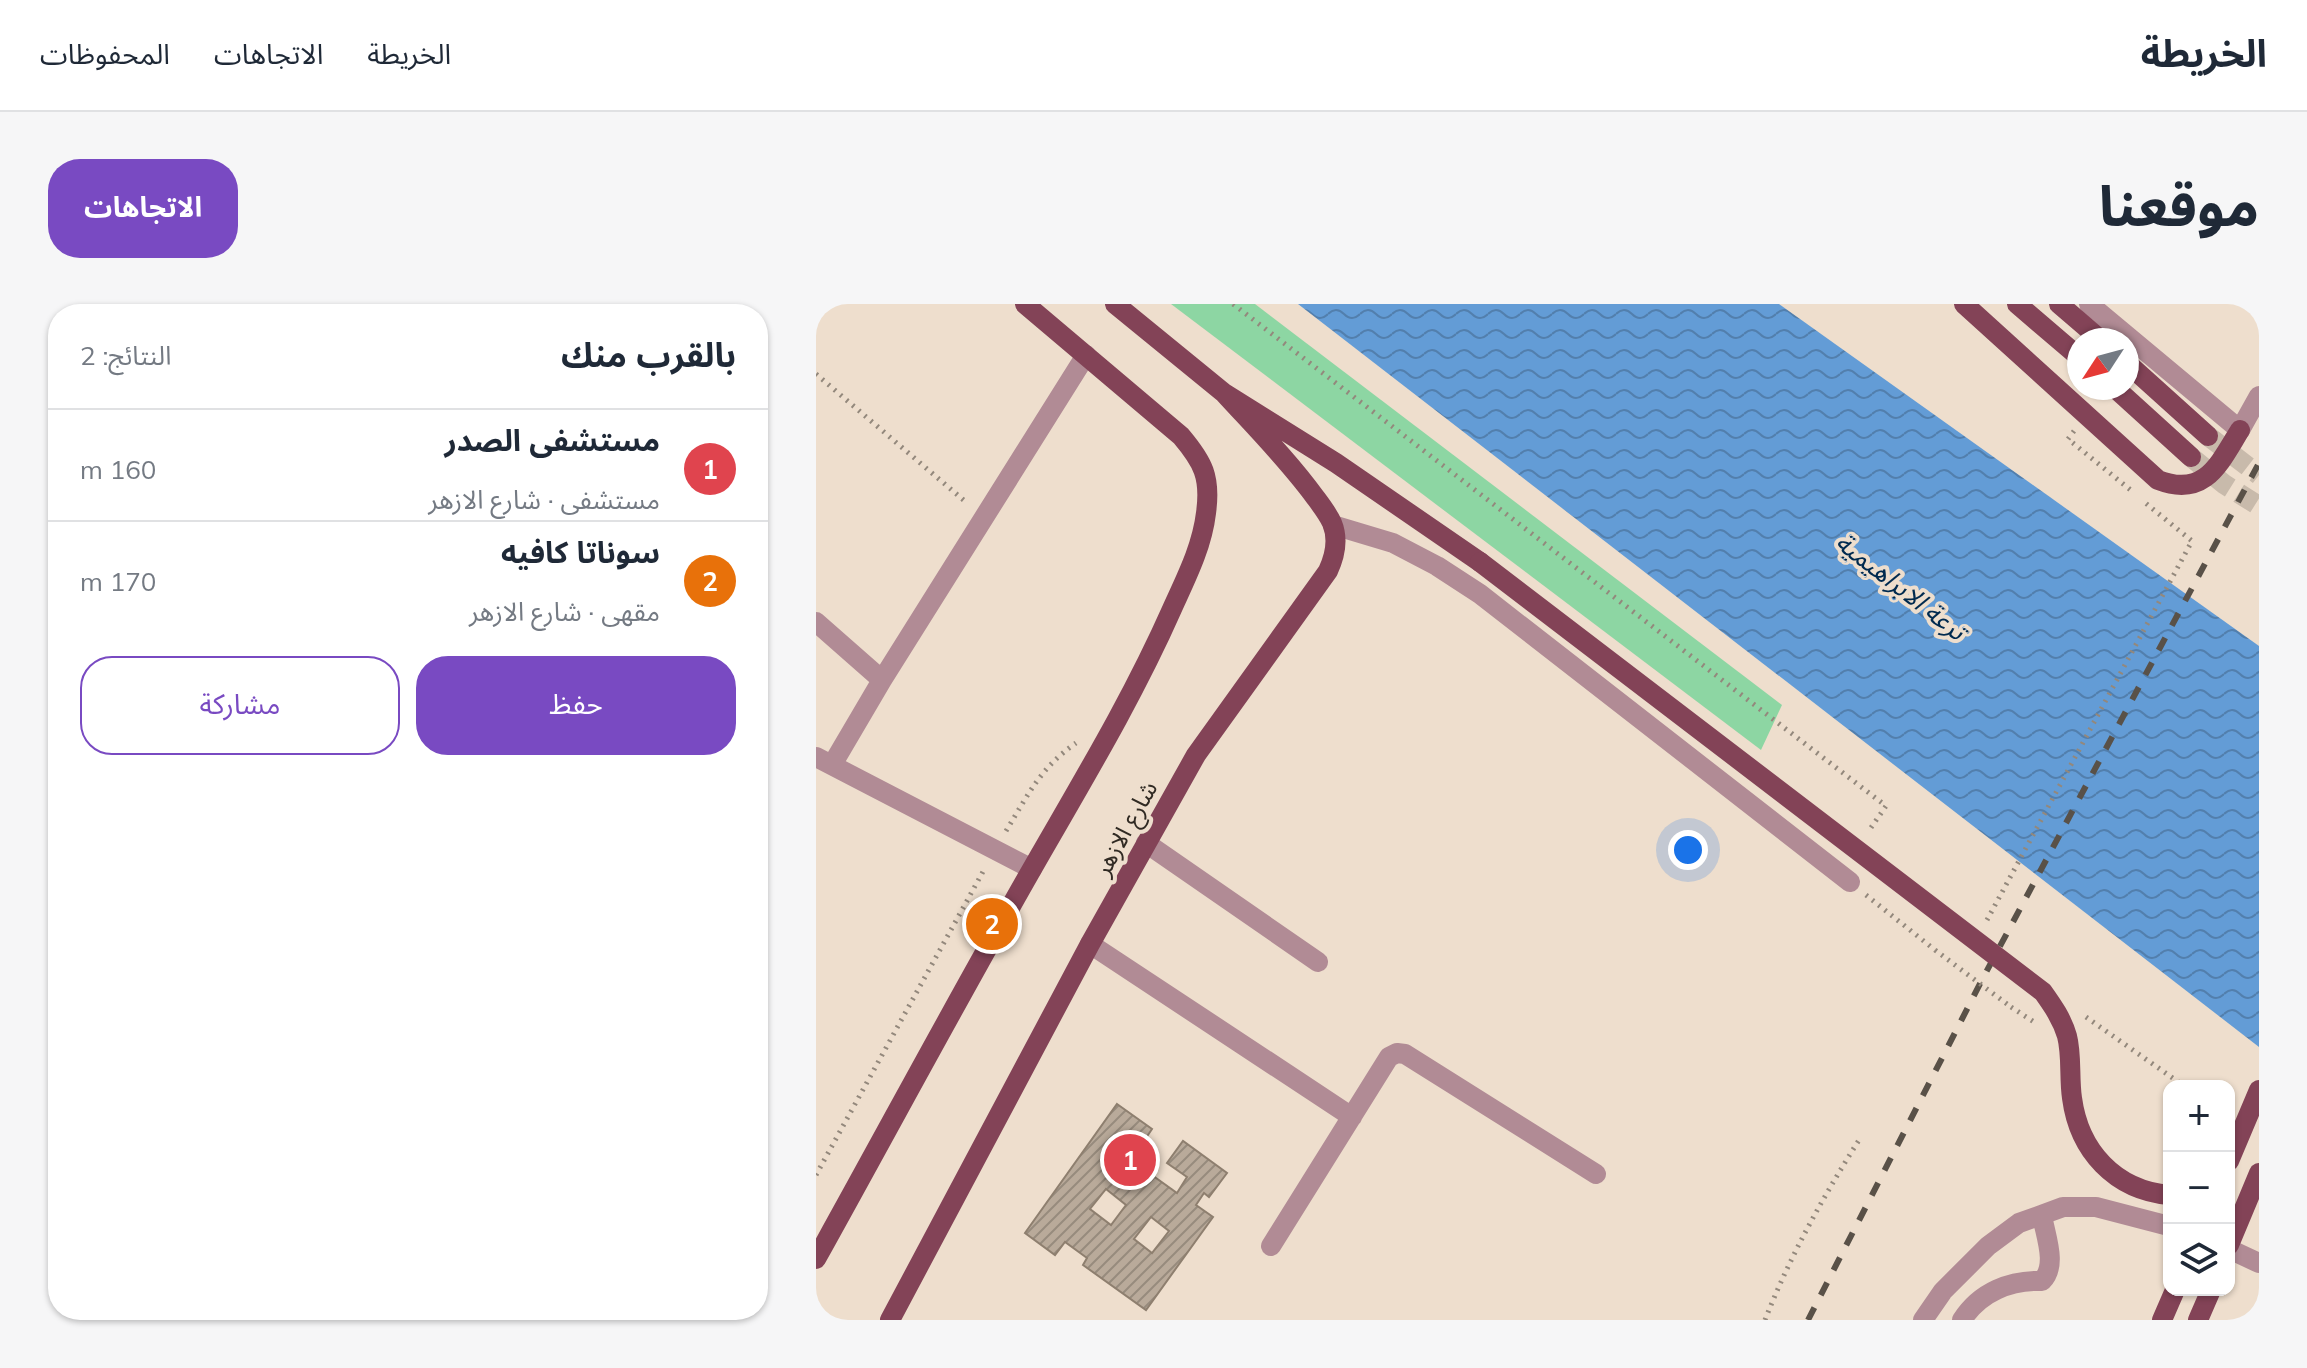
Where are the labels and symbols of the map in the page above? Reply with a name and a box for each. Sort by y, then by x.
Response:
north arrow [2067,328,2139,400]
water label: ترعة الابراهيمية [1829,525,1975,649]
street label: شارع الازهر [1086,775,1166,883]
your location [1668,830,1708,870]
pin: 2 [966,894,1018,954]
pin: 1 [1104,1130,1156,1190]

